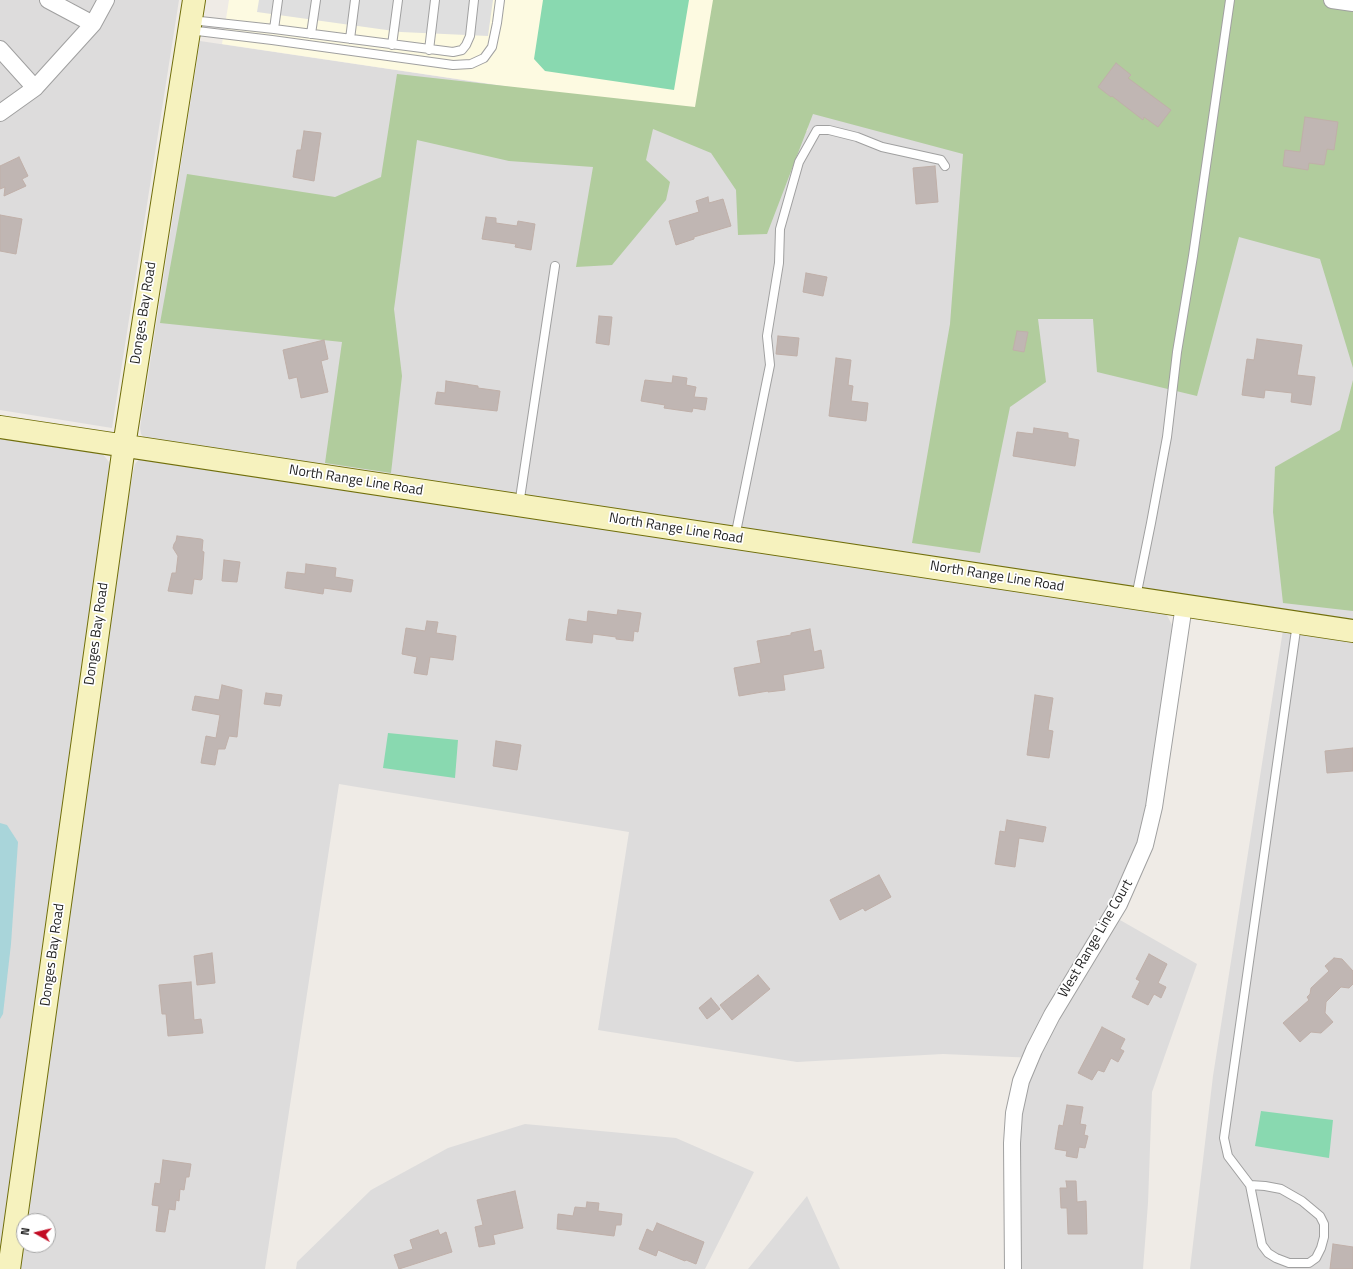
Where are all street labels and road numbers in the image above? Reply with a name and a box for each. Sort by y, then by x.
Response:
street label: Donges Bay Road [128,261,160,365]
street label: North Range Line Road [288,462,424,500]
street label: North Range Line Road [608,510,744,548]
street label: North Range Line Road [929,558,1065,596]
street label: Donges Bay Road [81,582,113,686]
street label: West Range Line Court [1055,877,1137,1001]
street label: Donges Bay Road [37,903,69,1007]

